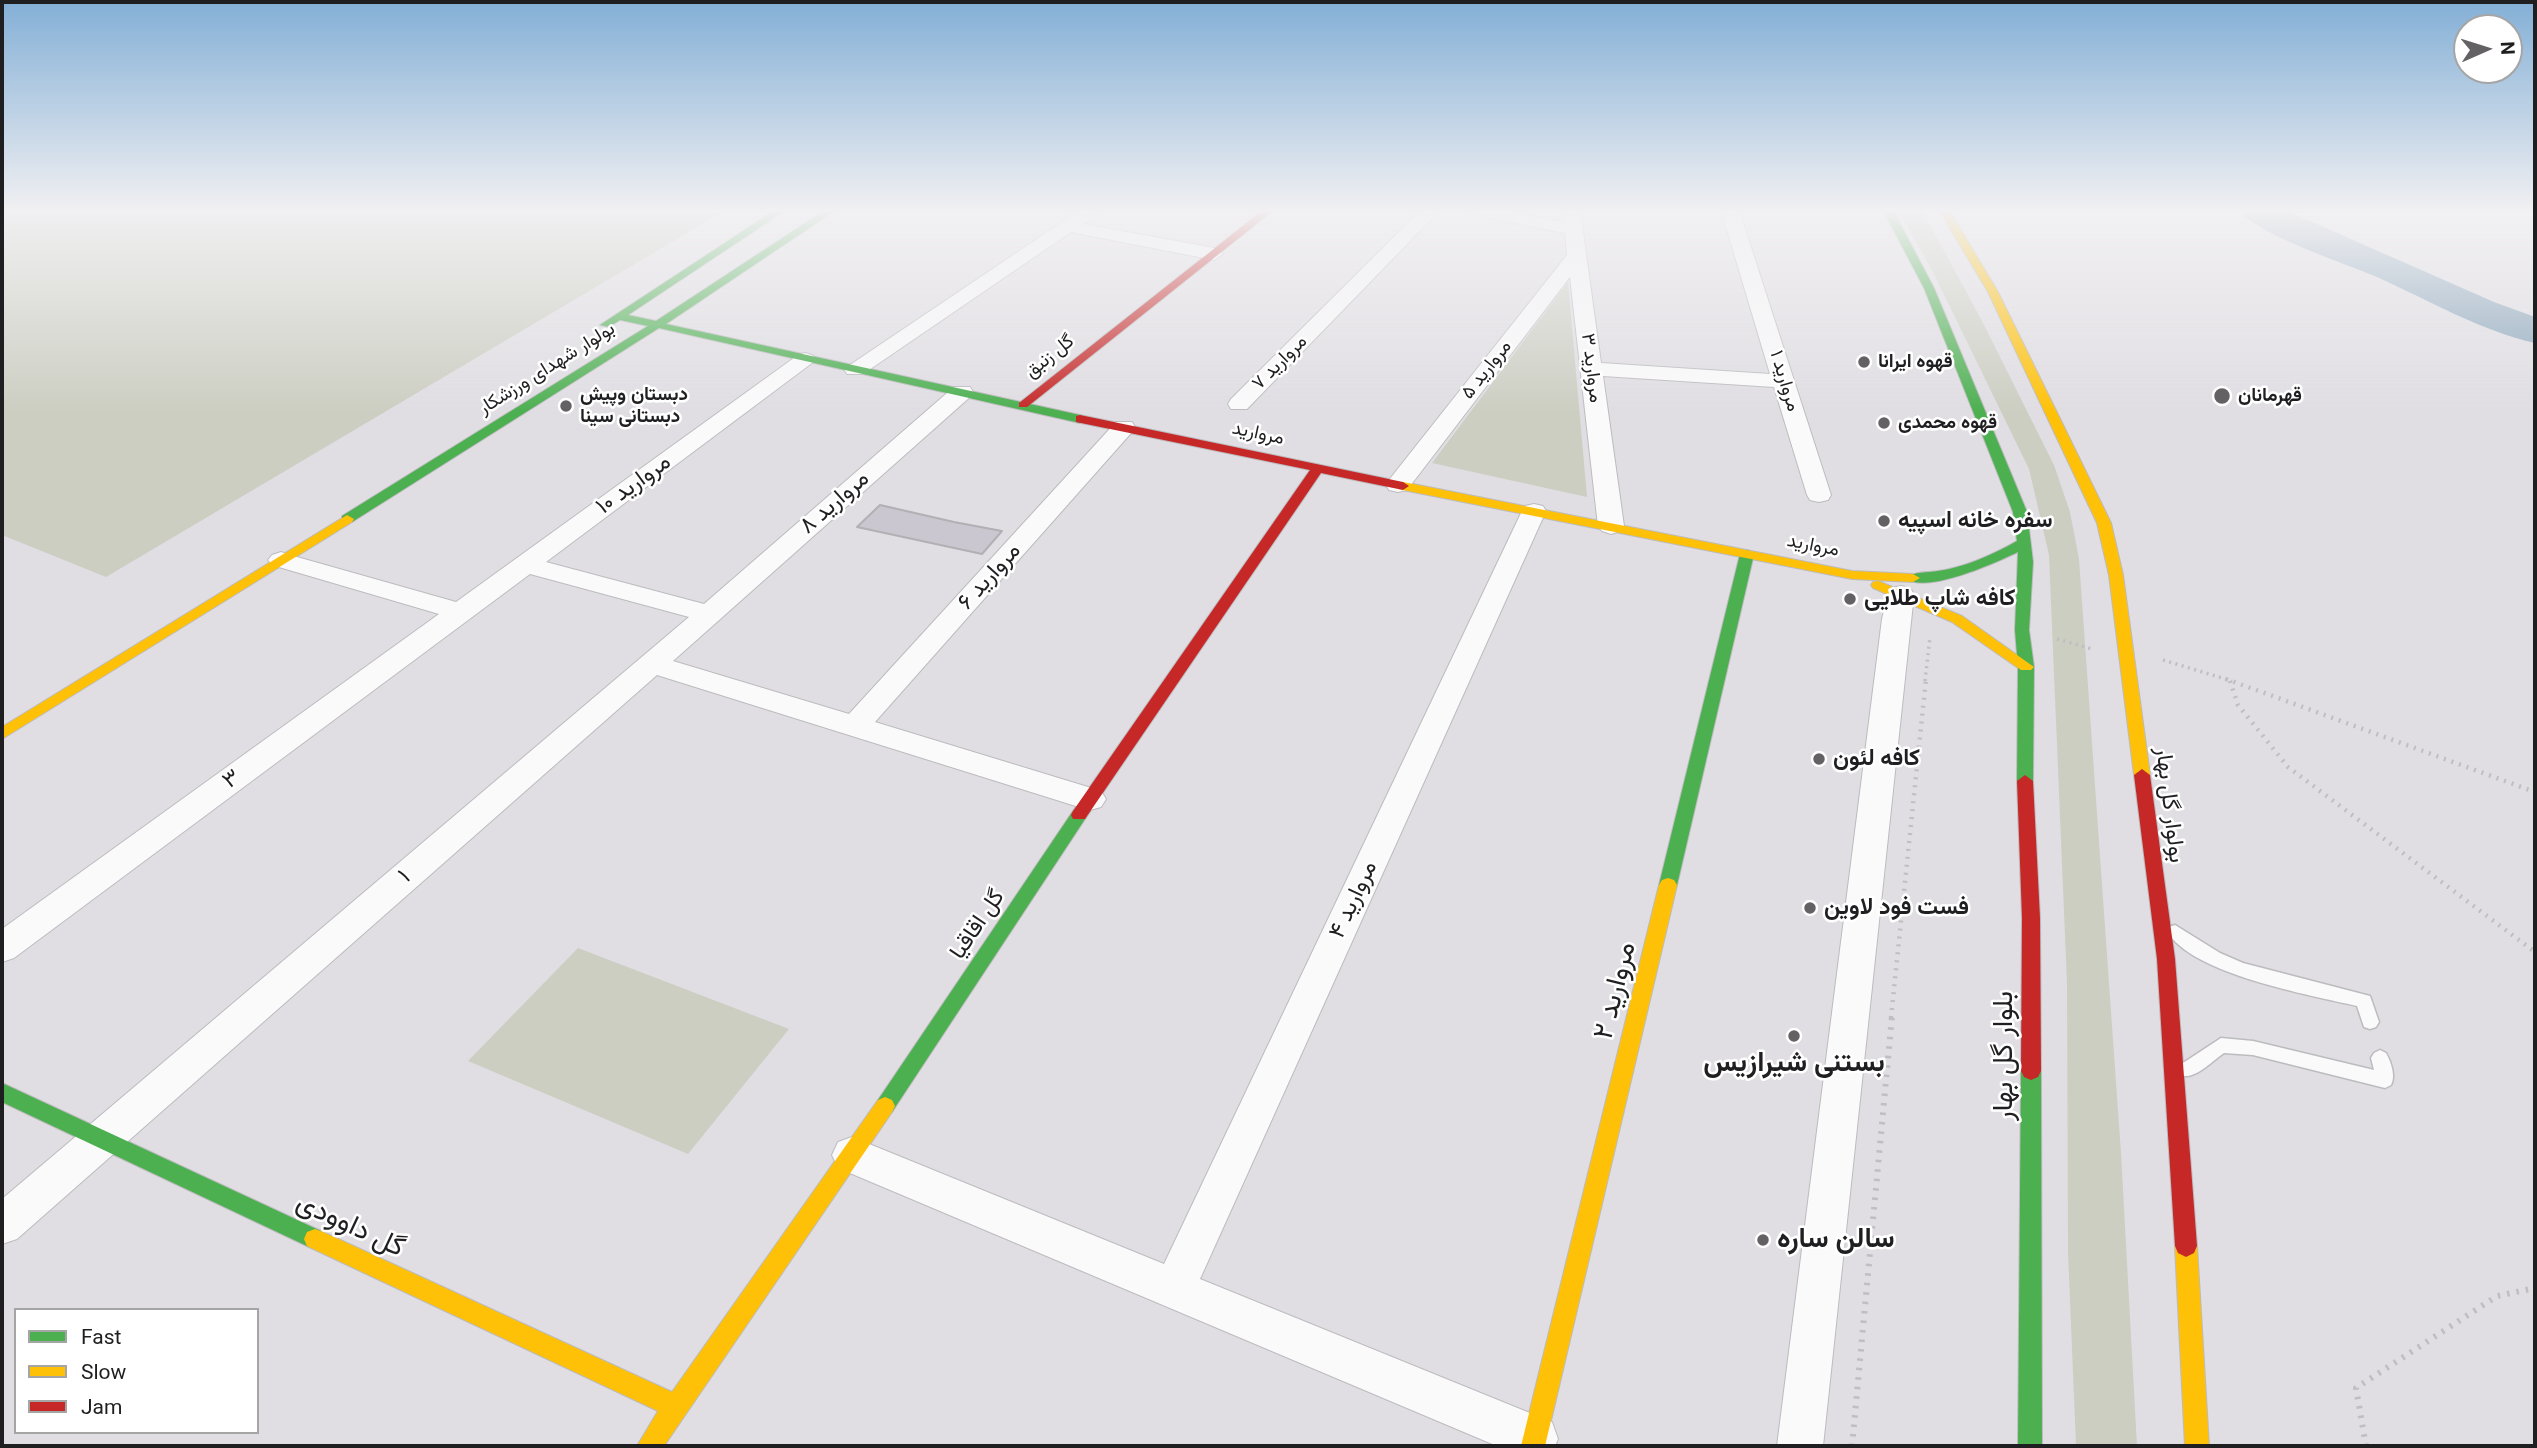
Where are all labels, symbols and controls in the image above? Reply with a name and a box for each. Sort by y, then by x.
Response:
north arrow [2453,14,2523,84]
text: N [2496,41,2519,55]
street label: بولوار شهدای ورزشکار [475,318,619,420]
street label: گل زنبق [1021,330,1079,384]
street label: مروارید ۷ [1248,331,1312,395]
street label: مروارید ۳ [1575,332,1607,404]
street label: مروارید ۵ [1457,336,1517,404]
street label: مروارید ۱ [1764,348,1804,414]
place label: قهوه ایرانا [1878,351,1953,373]
marker: قهوه ایرانا [1856,354,1872,370]
place label: دبستان وپیش دبستانی سینا [580,384,688,428]
place label: قهرمانان [2238,385,2302,407]
marker: قهرمانان [2212,386,2232,406]
marker: دبستان وپیش دبستانی سینا [558,398,574,414]
place label: قهوه محمدی [1898,412,1997,434]
marker: قهوه محمدی [1876,415,1892,431]
street label: مروارید [1230,417,1286,451]
street label: مروارید ۱۰ [591,449,677,521]
street label: مروارید ۸ [795,465,875,541]
place label: سفره خانه اسپیه [1898,507,2053,535]
marker: سفره خانه اسپیه [1876,513,1892,529]
street label: مروارید [1785,530,1841,562]
street label: مروارید ۶ [953,538,1027,616]
place label: کافه شاپ طلایی [1864,585,2015,613]
marker: کافه شاپ طلایی [1842,591,1858,607]
place label: کافه لئون [1833,745,1920,773]
street label: بولوار گل بهار [2148,746,2190,864]
marker: کافه لئون [1811,751,1827,767]
street label: ۳ [218,764,246,796]
street label: مروارید ۴ [1324,857,1384,943]
street label: ۱ [393,864,417,890]
street label: گل اقاقیا [945,885,1011,965]
place label: فست فود لاوین [1824,894,1969,922]
marker: فست فود لاوین [1802,900,1818,916]
street label: مروارید ۲ [1588,939,1644,1043]
street label: بلوار گل بهار [1988,991,2022,1121]
marker: بستنی شیرازیس [1786,1028,1802,1044]
place label: بستنی شیرازیس [1703,1047,1885,1081]
street label: گل داوودی [290,1186,410,1266]
place label: سالن ساره [1777,1223,1895,1257]
marker: سالن ساره [1755,1232,1771,1248]
legend [14,1308,259,1434]
text: Fast [81,1325,121,1349]
text: Slow [81,1360,126,1384]
text: Jam [81,1395,122,1419]

